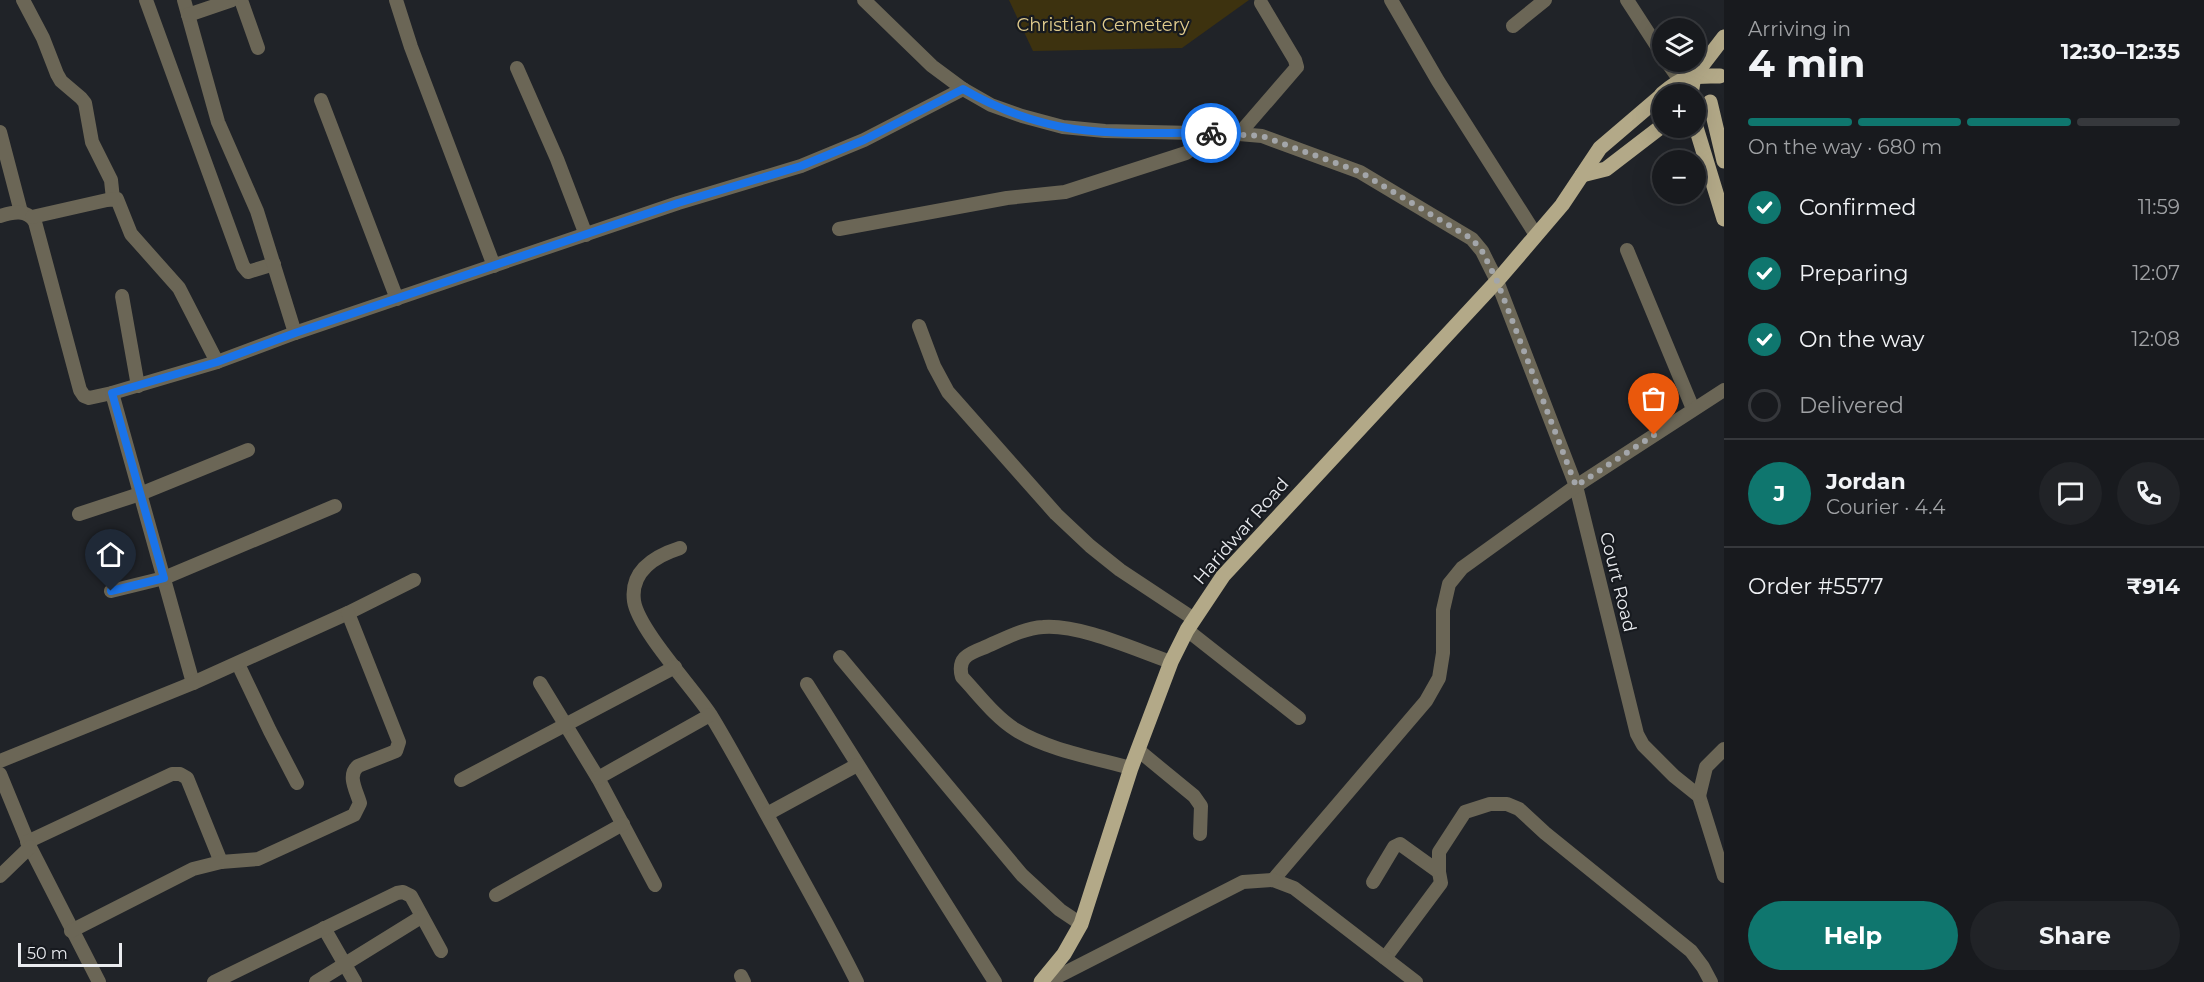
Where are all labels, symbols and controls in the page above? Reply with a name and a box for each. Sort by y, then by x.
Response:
park label: Christian Cemetery [1016,14,1190,36]
text: Arriving in [1748,17,1851,41]
map controls [1652,18,1706,204]
button: layers [1652,18,1706,72]
text: 12:30–12:35 [2061,38,2180,65]
text: 4 min [1748,39,1866,87]
button: + [1652,84,1706,138]
courier [1181,103,1241,163]
icon: bike [1195,117,1228,150]
text: On the way · 680 m [1748,135,1942,159]
button: − [1652,150,1706,204]
icon: check [1748,191,1781,224]
text: Confirmed [1799,194,1916,221]
text: 11:59 [2138,195,2180,219]
icon: check [1748,257,1781,290]
text: Preparing [1799,260,1908,287]
text: 12:07 [2132,261,2180,285]
icon: check [1748,323,1781,356]
text: On the way [1799,326,1924,353]
text: 12:08 [2131,327,2180,351]
pin [1628,373,1679,435]
icon: bag [1637,382,1670,415]
text: Delivered [1799,392,1904,419]
button: chat [2039,462,2102,525]
button: phone [2117,462,2180,525]
text: Jordan [1826,468,1906,495]
street label: Haridwar Road [1189,473,1293,589]
text: J [1774,480,1785,507]
text: Courier · 4.4 [1826,495,1945,519]
pin [85,529,136,591]
street label: Court Road [1595,530,1641,634]
icon: home [94,538,127,571]
text: Order #5577 [1748,573,1884,600]
text: ₹914 [2126,573,2180,600]
button: Help [1748,901,1958,970]
button: Share [1970,901,2180,970]
scale bar [18,940,122,968]
text: 50 m [27,944,68,963]

